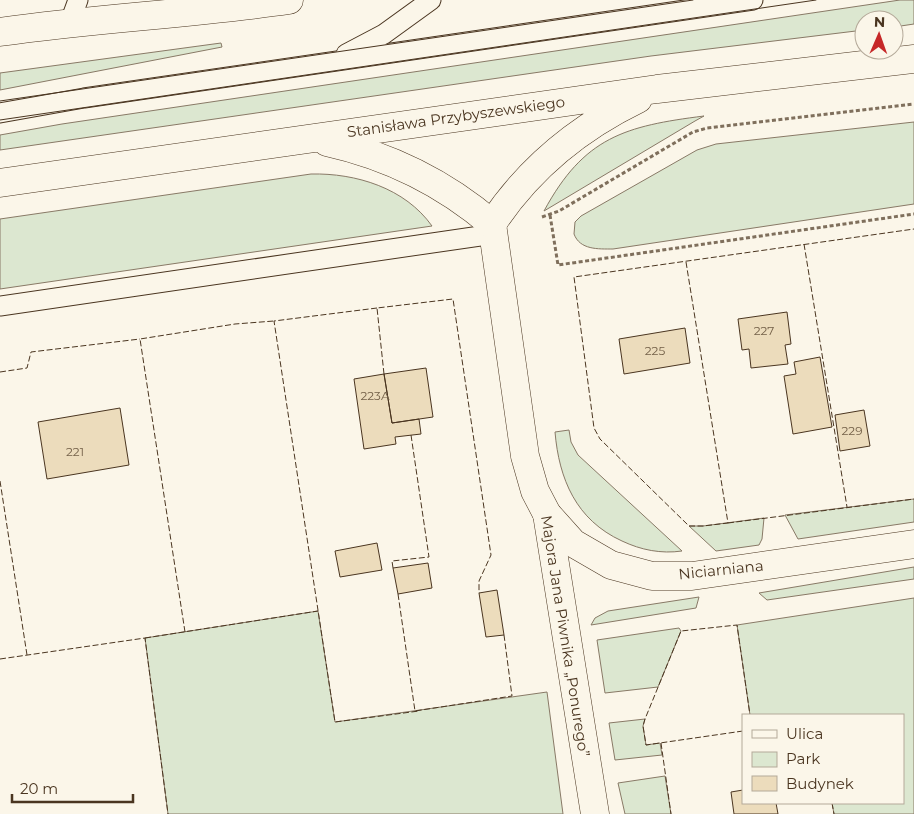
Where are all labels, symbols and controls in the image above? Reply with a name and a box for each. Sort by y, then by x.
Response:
north arrow [854,10,904,60]
text: N [873,13,885,31]
street label: Stanisława Przybyszewskiego [346,92,566,141]
house number: 227 [754,323,774,338]
house number: 225 [645,343,665,358]
house number: 223A [360,388,390,403]
house number: 229 [842,423,862,438]
house number: 221 [66,444,84,459]
street label: Majora Jana Piwnika „Ponurego” [537,514,594,758]
street label: Niciarniana [678,556,764,583]
legend [742,714,904,804]
text: Ulica [786,724,823,743]
text: Park [786,749,820,768]
scale bar [12,772,134,804]
text: Budynek [786,774,854,793]
text: 20 m [20,779,58,798]

